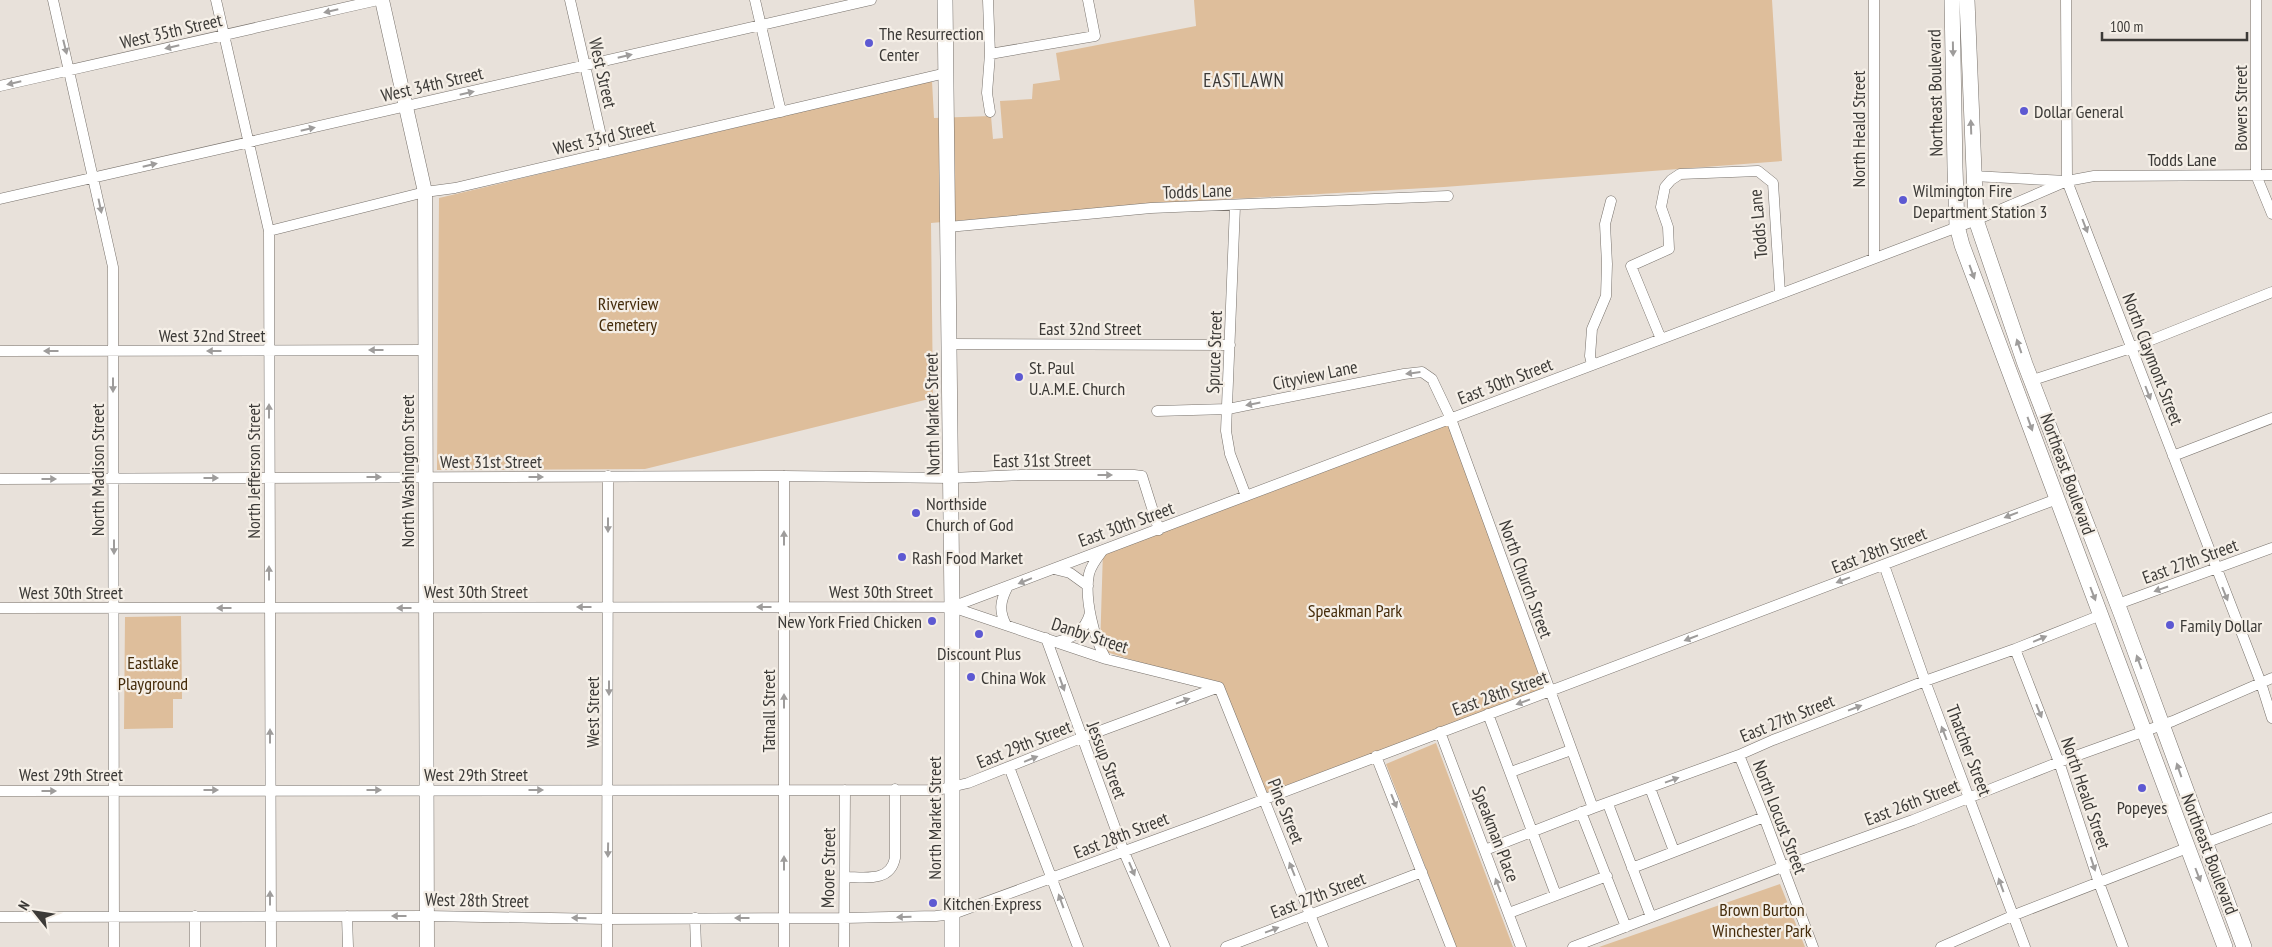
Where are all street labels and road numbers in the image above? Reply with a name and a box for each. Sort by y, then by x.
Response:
street label: West 35th Street [118,8,224,54]
street label: Northeast Boulevard [1922,29,1948,157]
street label: West Street [584,36,622,110]
street label: West 34th Street [379,61,485,107]
street label: Bowers Street [2229,65,2252,151]
street label: North Heald Street [1847,71,1870,187]
street label: West 33rd Street [551,114,657,160]
street label: Todds Lane [2147,148,2217,171]
street label: Todds Lane [1162,178,1232,204]
street label: Todds Lane [1744,189,1772,259]
street label: North Claymont Street [2117,290,2189,428]
street label: Spruce Street [1201,310,1227,394]
street label: East 32nd Street [1039,317,1141,340]
street label: West 32nd Street [159,324,265,347]
street label: North Market Street [919,352,945,476]
street label: East 30th Street [1454,352,1556,410]
street label: Cityview Lane [1271,355,1359,395]
street label: North Washington Street [396,394,419,548]
street label: North Jefferson Street [242,403,265,539]
street label: North Madison Street [86,404,109,536]
street label: Northeast Boulevard [2035,410,2101,538]
street label: East 31st Street [993,448,1091,472]
street label: West 31st Street [440,450,542,473]
street label: East 30th Street [1075,496,1177,552]
street label: North Church Street [1494,517,1558,641]
street label: East 28th Street [1828,521,1930,579]
street label: East 27th Street [2139,533,2241,589]
street label: West 30th Street [424,580,528,603]
street label: West 30th Street [829,580,933,603]
street label: West 30th Street [19,581,123,604]
street label: Danby Street [1049,612,1131,658]
street label: East 28th Street [1449,665,1551,721]
street label: Tatnall Street [757,669,780,753]
street label: West Street [581,676,604,748]
street label: East 27th Street [1736,689,1838,747]
street label: Thatcher Street [1941,701,1997,799]
street label: East 29th Street [973,715,1075,773]
street label: Jessup Street [1081,717,1132,802]
street label: North Heald Street [2056,734,2116,852]
street label: North Market Street [923,756,946,880]
street label: North Locust Street [1748,757,1812,877]
street label: West 29th Street [19,763,123,786]
street label: West 29th Street [424,763,528,786]
street label: East 26th Street [1861,773,1963,831]
street label: Pine Street [1263,775,1309,847]
street label: Speakman Place [1467,783,1525,885]
street label: Northeast Boulevard [2176,790,2244,918]
street label: East 28th Street [1070,806,1172,864]
street label: Moore Street [816,828,840,908]
street label: East 27th Street [1267,866,1369,924]
street label: West 28th Street [425,888,529,912]

